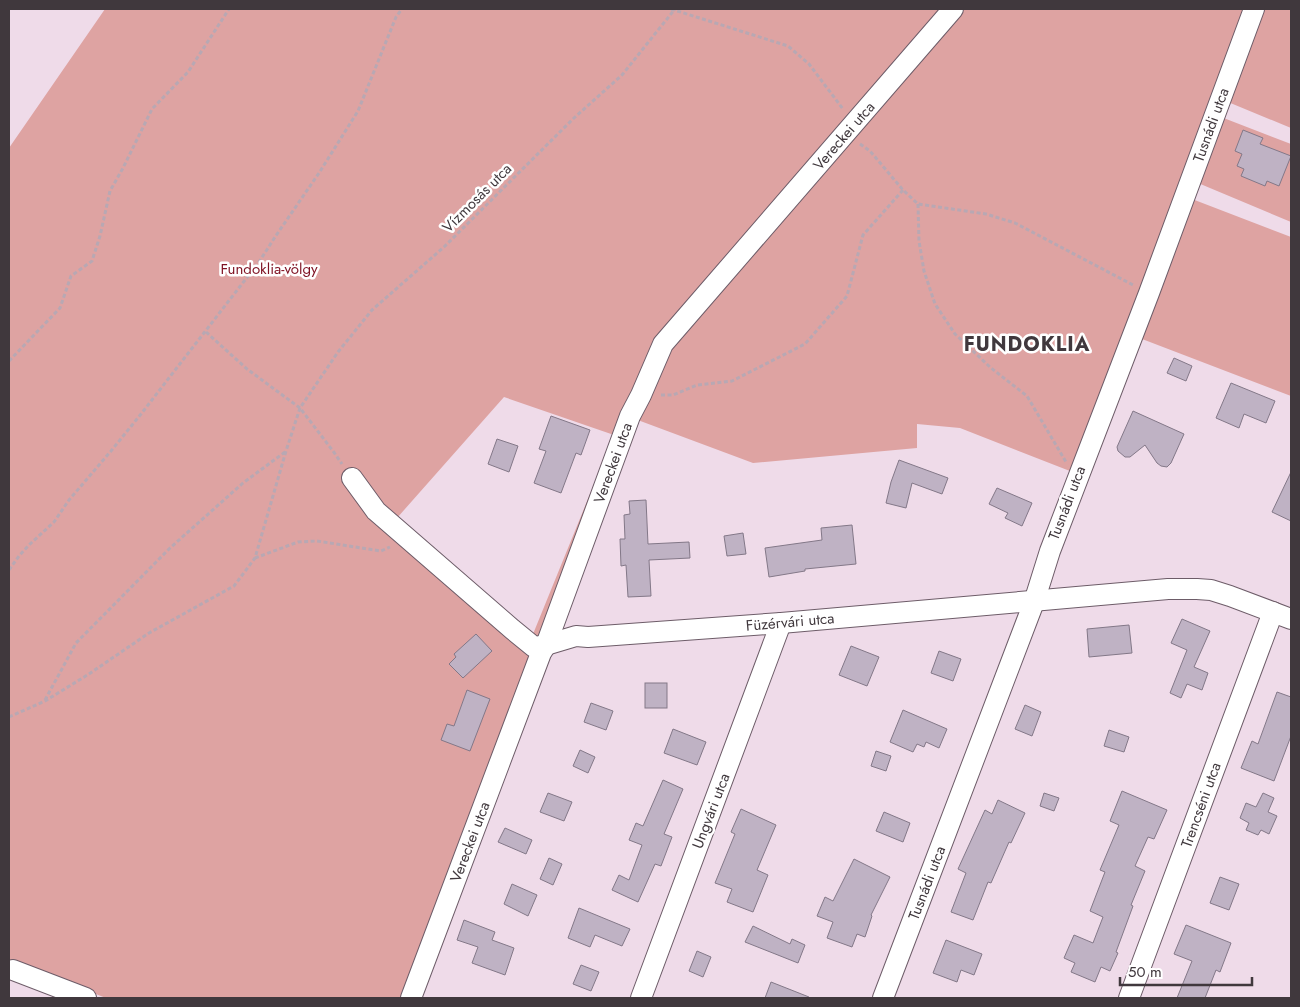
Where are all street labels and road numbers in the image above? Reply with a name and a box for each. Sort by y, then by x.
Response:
street label: Tusnádi utca [1187,85,1235,165]
street label: Vereckei utca [808,97,880,175]
street label: Vízmosás utca [437,158,517,238]
street label: Vereckei utca [588,419,638,507]
street label: Tusnádi utca [1043,463,1091,543]
street label: Füzérvári utca [745,607,835,637]
street label: Trencséni utca [1175,759,1227,851]
street label: Ungvári utca [687,770,735,852]
street label: Vereckei utca [445,799,495,885]
street label: Tusnádi utca [903,843,951,923]

